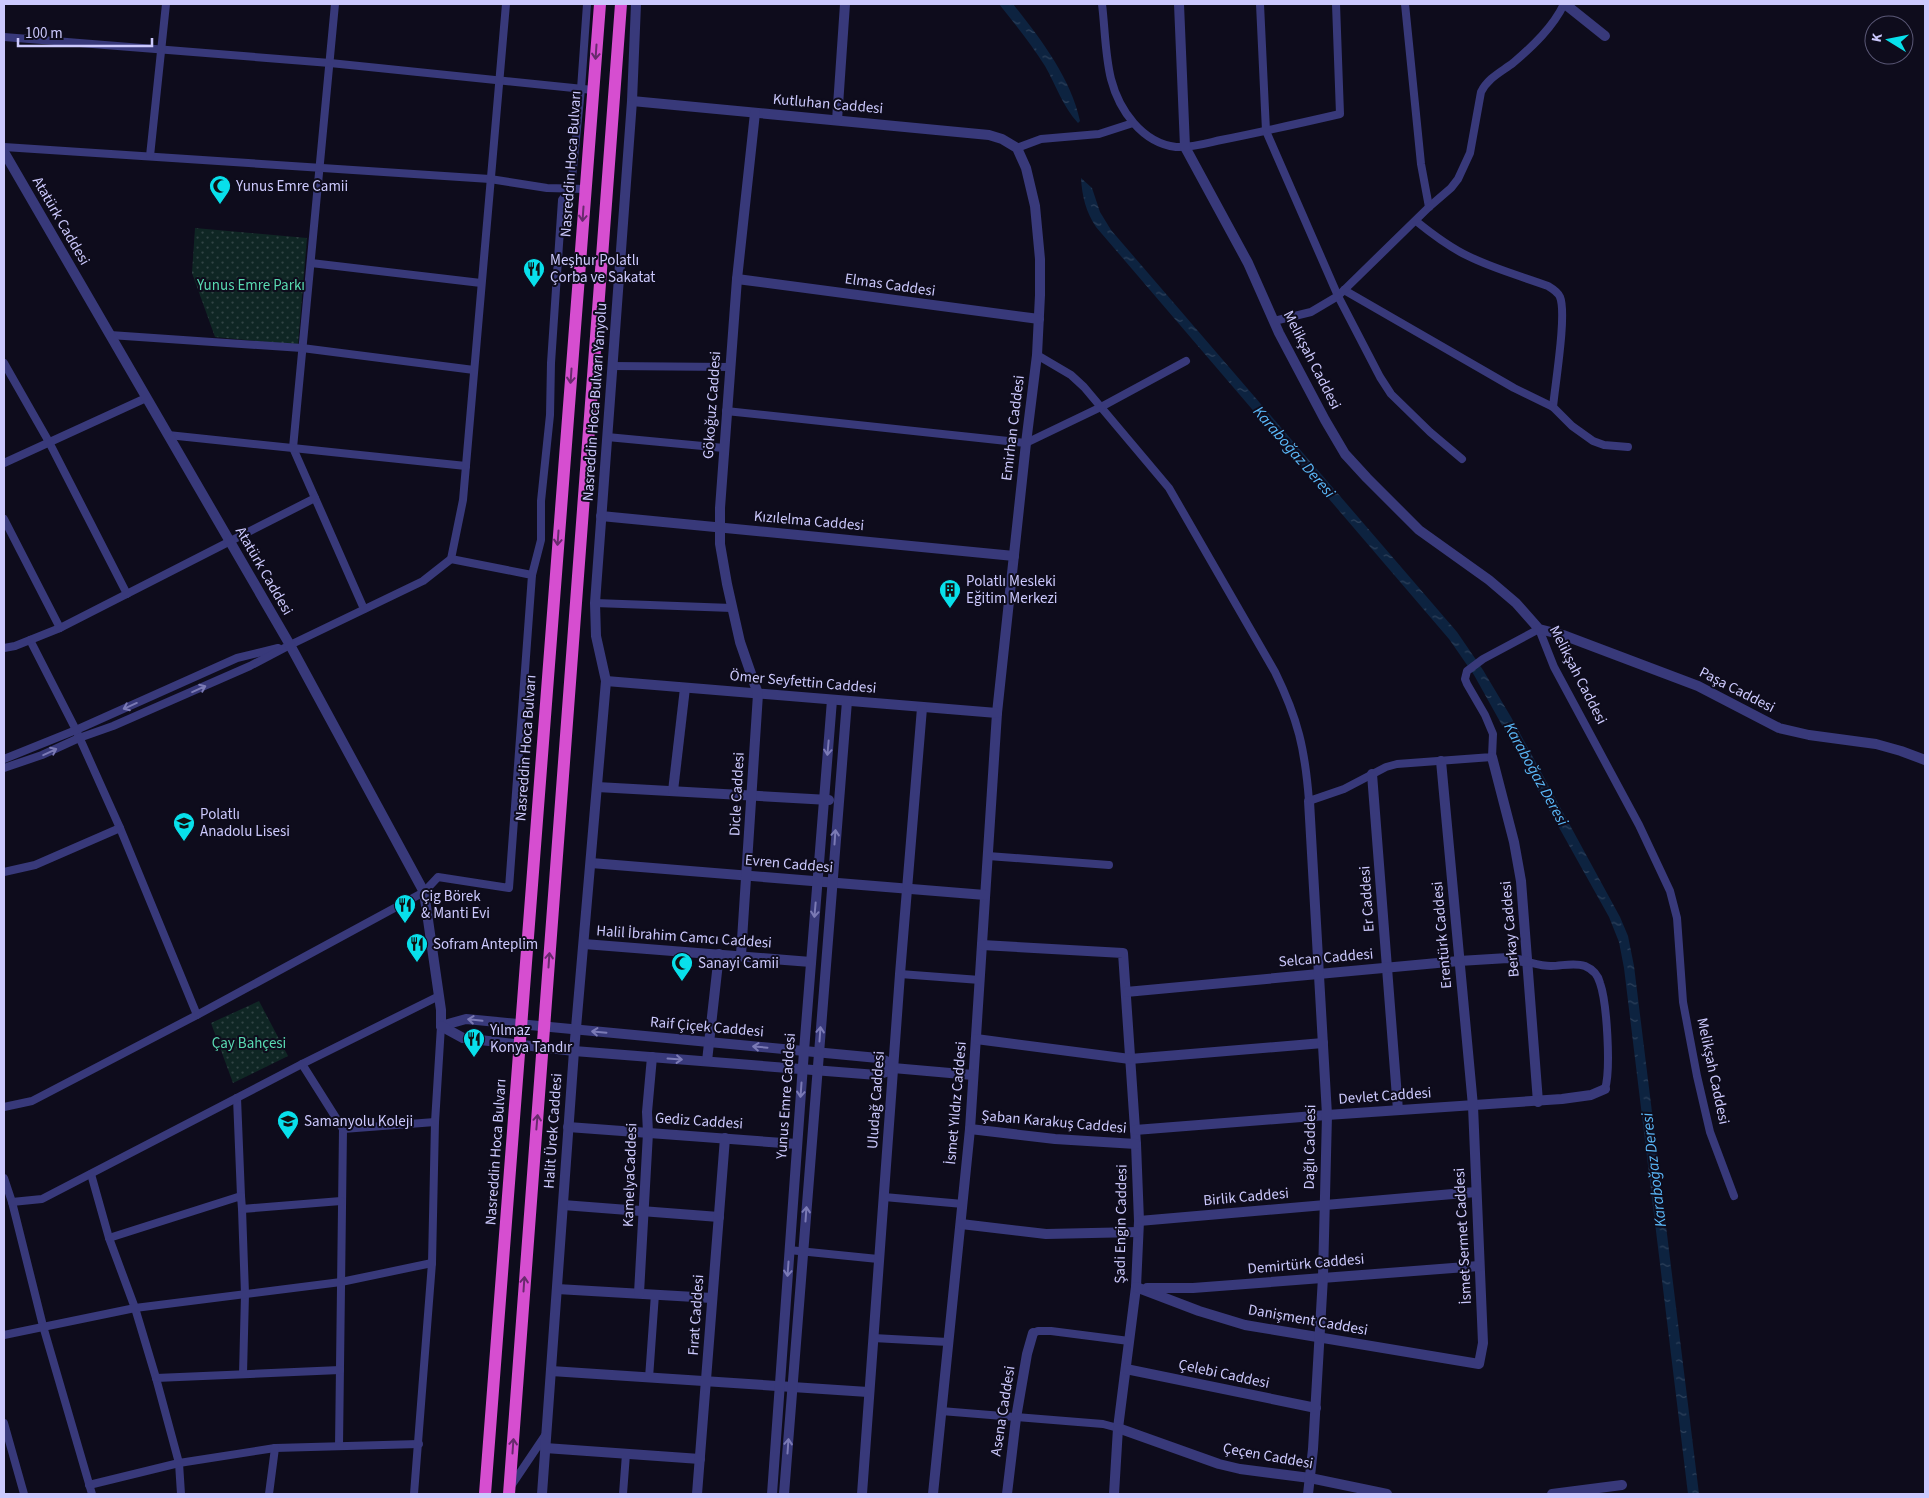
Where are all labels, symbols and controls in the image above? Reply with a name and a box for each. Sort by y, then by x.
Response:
scale bar [18,15,151,47]
north arrow [1864,15,1914,65]
text: 100 m [25,23,63,44]
text: K [1867,32,1888,44]
one-way arrow [591,44,600,60]
street label: Kutluhan Caddesi [772,89,884,119]
street label: Nasreddin Hoca Bulvarı [555,90,587,238]
street label: Atatürk Caddesi [27,173,95,269]
mosque icon: Yunus Emre Camii [208,174,232,205]
place label: Yunus Emre Camii [235,176,348,197]
one-way arrow [579,206,588,222]
place label: Meşhur Polatlı Çorba ve Sakatat [550,250,655,288]
restaurant icon: Meşhur Polatlı Çorba ve Sakatat [522,257,546,288]
street label: Elmas Caddesi [843,268,937,302]
park label: Yunus Emre Parkı [196,275,305,296]
street label: Nasreddin Hoca Bulvarı Yanyolu [578,302,612,502]
street label: Melikşah Caddesi [1278,307,1346,413]
street label: Gökoğuz Caddesi [698,350,726,460]
one-way arrow [566,368,575,384]
street label: Emirhan Caddesi [996,374,1030,482]
water label: Karaboğaz Deresi [1248,401,1340,503]
street label: Kızılelma Caddesi [753,506,865,536]
street label: Atatürk Caddesi [230,523,298,619]
one-way arrow [554,530,563,546]
place label: Polatlı Mesleki Eğitim Merkezi [966,571,1058,609]
building icon: Polatlı Mesleki Eğitim Merkezi [938,578,962,609]
street label: Melikşah Caddesi [1544,622,1612,728]
street label: Paşa Caddesi [1695,662,1779,718]
street label: Ömer Seyfettin Caddesi [729,665,877,699]
street label: Nasreddin Hoca Bulvarı [510,674,542,822]
one-way arrow [191,683,206,693]
one-way arrow [123,701,138,711]
water label: Karaboğaz Deresi [1498,718,1574,830]
one-way arrow [824,740,833,756]
one-way arrow [42,746,57,756]
street label: Dicle Caddesi [724,751,750,837]
place label: Polatlı Anadolu Lisesi [200,804,290,842]
school or university icon: Polatlı Anadolu Lisesi [172,811,196,842]
one-way arrow [830,830,839,846]
street label: Evren Caddesi [744,850,834,878]
street label: Er Caddesi [1354,865,1380,933]
street label: Erentürk Caddesi [1427,880,1457,990]
street label: Berkay Caddesi [1495,880,1525,978]
place label: Çig Börek & Manti Evi [421,886,490,924]
restaurant icon: Çig Börek & Manti Evi [393,893,417,924]
one-way arrow [810,902,820,918]
street label: Halil İbrahim Camcı Caddesi [596,920,772,954]
restaurant icon: Sofram Anteplim [405,932,429,963]
place label: Sofram Anteplim [433,934,538,955]
street label: Selcan Caddesi [1278,943,1374,973]
mosque icon: Sanayi Camii [670,951,694,982]
one-way arrow [545,952,554,968]
place label: Sanayi Camii [698,953,779,974]
street label: Raif Çiçek Caddesi [649,1012,765,1042]
one-way arrow [467,1015,483,1025]
street label: Melikşah Caddesi [1691,1016,1735,1126]
place label: Yılmaz Konya Tandır [489,1020,573,1058]
restaurant icon: Yılmaz Konya Tandır [462,1027,486,1058]
one-way arrow [591,1027,607,1037]
one-way arrow [815,1027,824,1043]
street label: Yunus Emre Caddesi [771,1032,801,1161]
park label: Çay Bahçesi [212,1033,286,1054]
street label: İsmet Yıldız Caddesi [940,1040,972,1166]
one-way arrow [753,1043,769,1052]
street label: Uludağ Caddesi [862,1050,890,1150]
one-way arrow [667,1054,683,1063]
street label: Halit Ürek Caddesi [538,1073,568,1189]
street label: Nasreddin Hoca Bulvarı [480,1078,512,1226]
one-way arrow [796,1081,806,1097]
street label: Devlet Caddesi [1338,1082,1432,1110]
street label: Dağlı Caddesi [1299,1104,1321,1190]
street label: Şaban Karakuş Caddesi [980,1105,1128,1139]
street label: Gediz Caddesi [654,1107,744,1135]
school or university icon: Samanyolu Koleji [276,1109,300,1140]
place label: Samanyolu Koleji [304,1111,413,1132]
water label: Karaboğaz Deresi [1636,1111,1672,1229]
one-way arrow [532,1114,542,1130]
street label: KamelyaCaddesi [618,1122,642,1228]
street label: Şadi Engin Caddesi [1109,1164,1133,1284]
street label: İsmet Sermet Caddesi [1449,1167,1477,1305]
street label: Birlik Caddesi [1202,1183,1290,1211]
one-way arrow [801,1206,810,1222]
street label: Demirtürk Caddesi [1247,1248,1365,1280]
one-way arrow [783,1261,793,1277]
street label: Fırat Caddesi [683,1274,709,1356]
one-way arrow [519,1276,529,1292]
street label: Danişment Caddesi [1246,1299,1370,1341]
street label: Çelebi Caddesi [1177,1354,1271,1394]
street label: Asena Caddesi [985,1364,1021,1458]
one-way arrow [508,1438,518,1454]
one-way arrow [783,1438,792,1454]
street label: Çeçen Caddesi [1221,1438,1315,1474]

